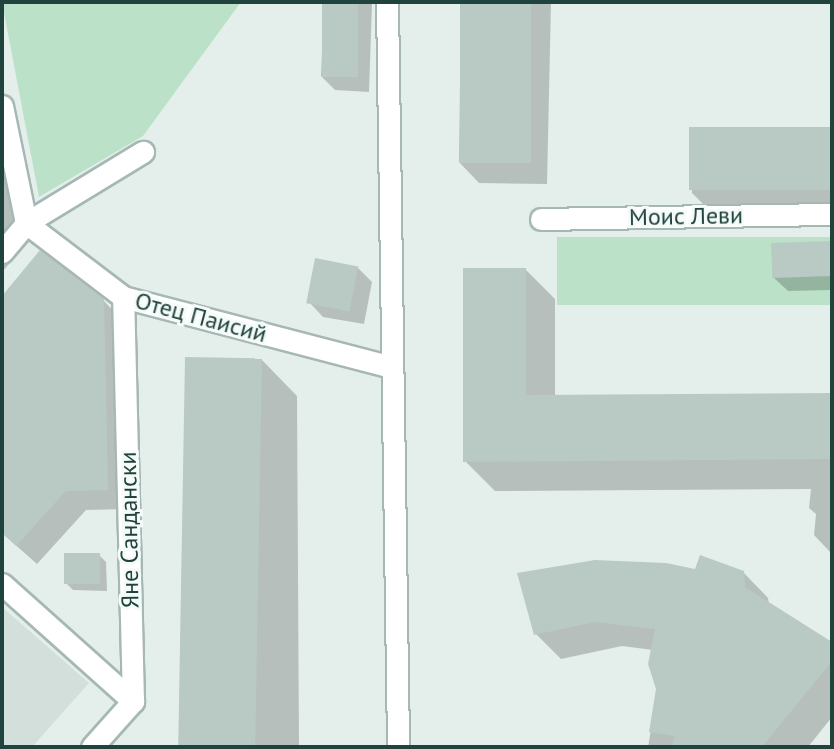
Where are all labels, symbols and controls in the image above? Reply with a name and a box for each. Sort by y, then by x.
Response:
street label: Моис Леви [629,201,743,231]
street label: Отец Паисий [132,286,270,348]
street label: Яне Сандански [113,451,145,609]

